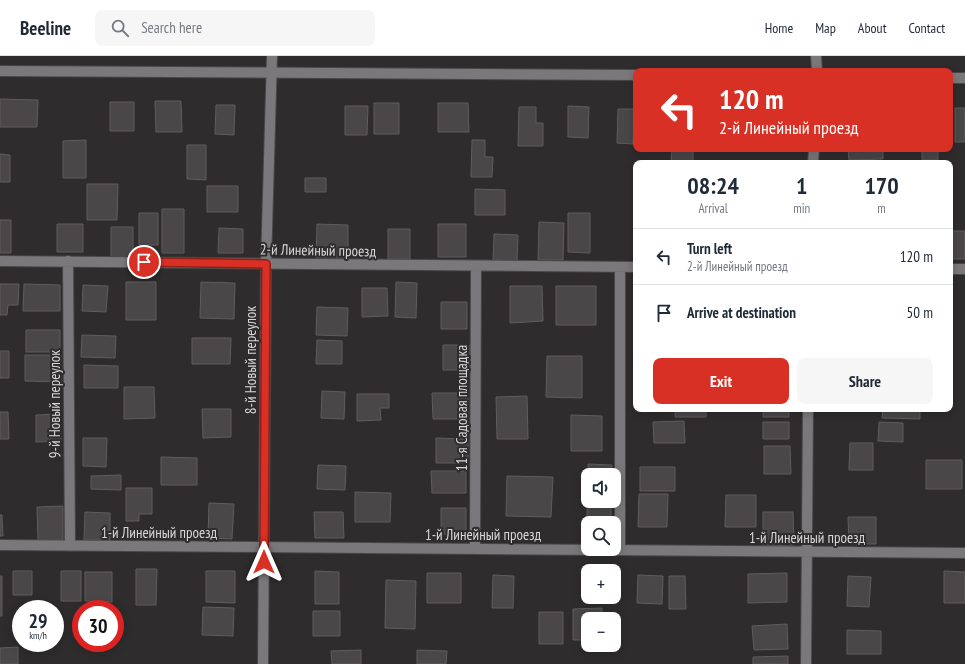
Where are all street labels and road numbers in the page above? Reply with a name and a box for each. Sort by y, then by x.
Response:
street label: 2-й Линейный проезд [260,239,377,261]
street label: 8-й Новый переулок [241,306,260,414]
street label: 11-я Садовая площадка [452,345,471,471]
street label: 9-й Новый переулок [45,350,64,458]
street label: 1-й Линейный проезд [101,523,217,542]
street label: 1-й Линейный проезд [425,525,541,544]
street label: 1-й Линейный проезд [749,528,865,547]

